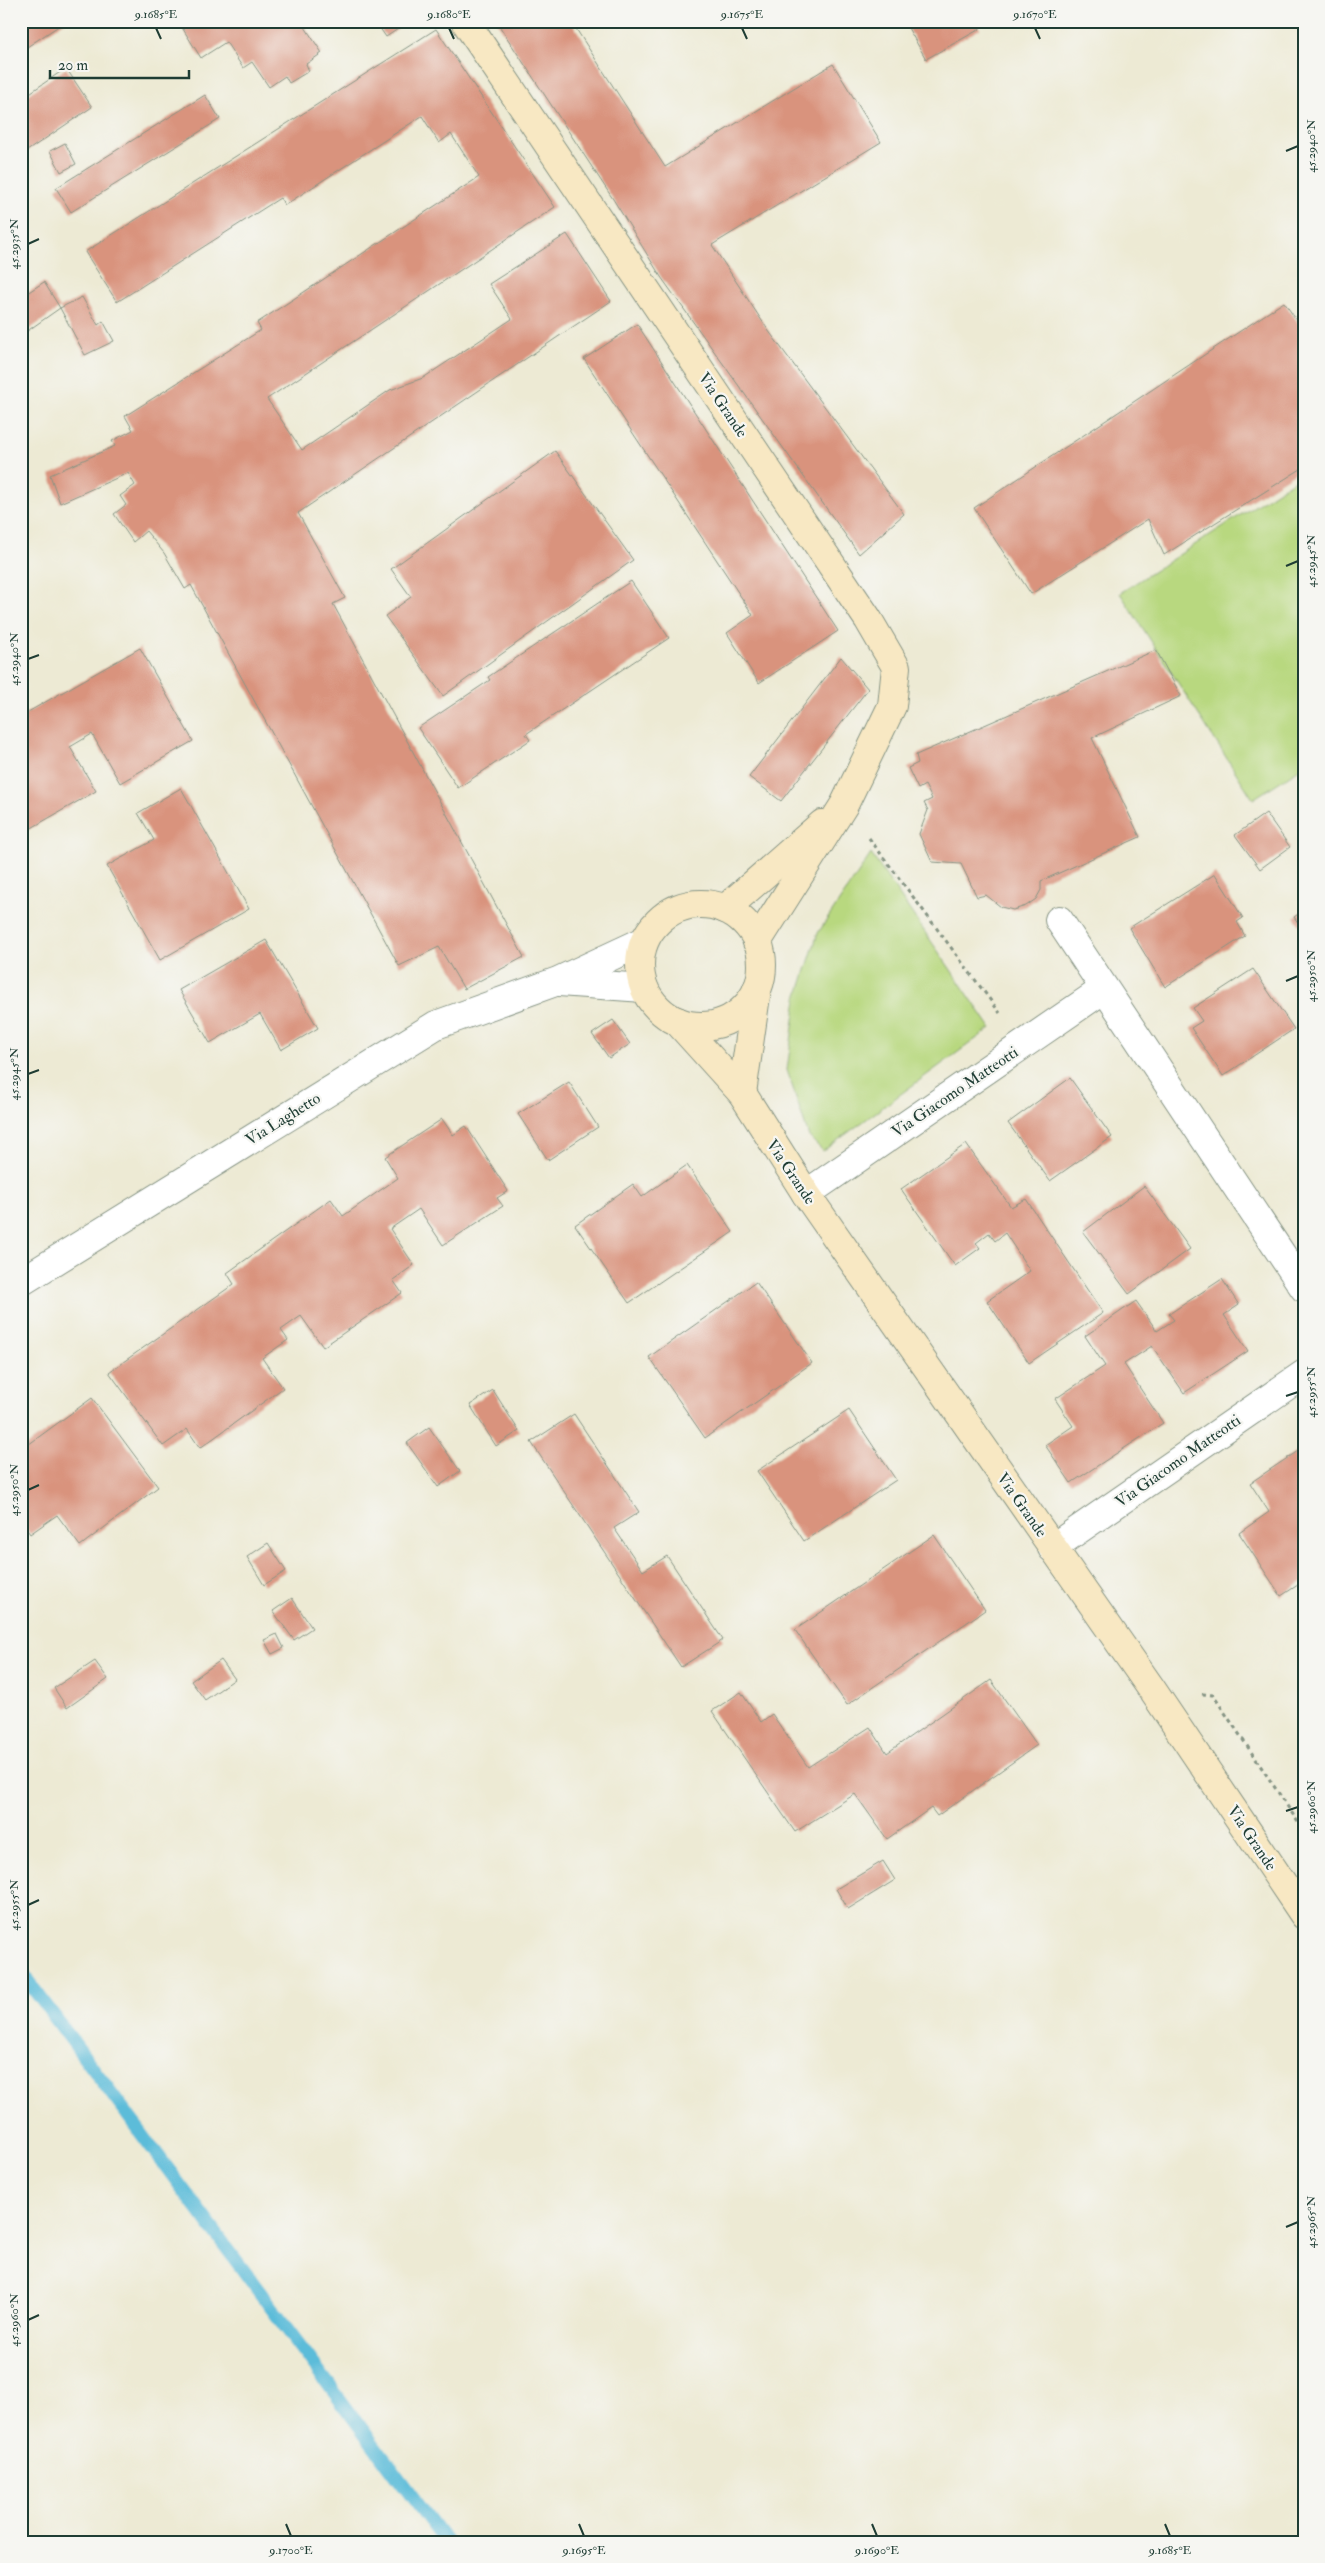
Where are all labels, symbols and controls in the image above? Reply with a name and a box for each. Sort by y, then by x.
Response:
text: 9.1685°E [134,7,178,22]
text: 9.1680°E [426,7,471,22]
text: 9.1675°E [720,7,764,22]
text: 9.1670°E [1012,7,1057,22]
scale bar [50,48,189,80]
text: 20 m [58,56,88,75]
text: 45.2940°N [1304,119,1319,173]
text: 45.2935°N [7,218,22,269]
street label: Via Grande [694,369,752,442]
text: 45.2945°N [1304,534,1319,587]
text: 45.2940°N [7,632,22,686]
text: 45.2950°N [1304,950,1319,1002]
street label: Via Giacomo Matteotti [888,1042,1022,1142]
text: 45.2945°N [7,1047,22,1100]
street label: Via Laghetto [242,1088,324,1150]
street label: Via Grande [762,1136,820,1209]
text: 45.2955°N [1304,1366,1319,1418]
street label: Via Giacomo Matteotti [1111,1410,1245,1512]
text: 45.2950°N [7,1464,22,1516]
street label: Via Grande [993,1469,1052,1541]
text: 45.2960°N [1304,1780,1319,1834]
street label: Via Grande [1223,1802,1281,1875]
text: 45.2955°N [7,1879,22,1931]
text: 45.2965°N [1304,2196,1319,2248]
text: 45.2960°N [7,2293,22,2347]
text: 9.1700°E [268,2543,313,2558]
text: 9.1695°E [561,2543,606,2558]
text: 9.1690°E [854,2543,899,2558]
text: 9.1685°E [1148,2543,1192,2558]

